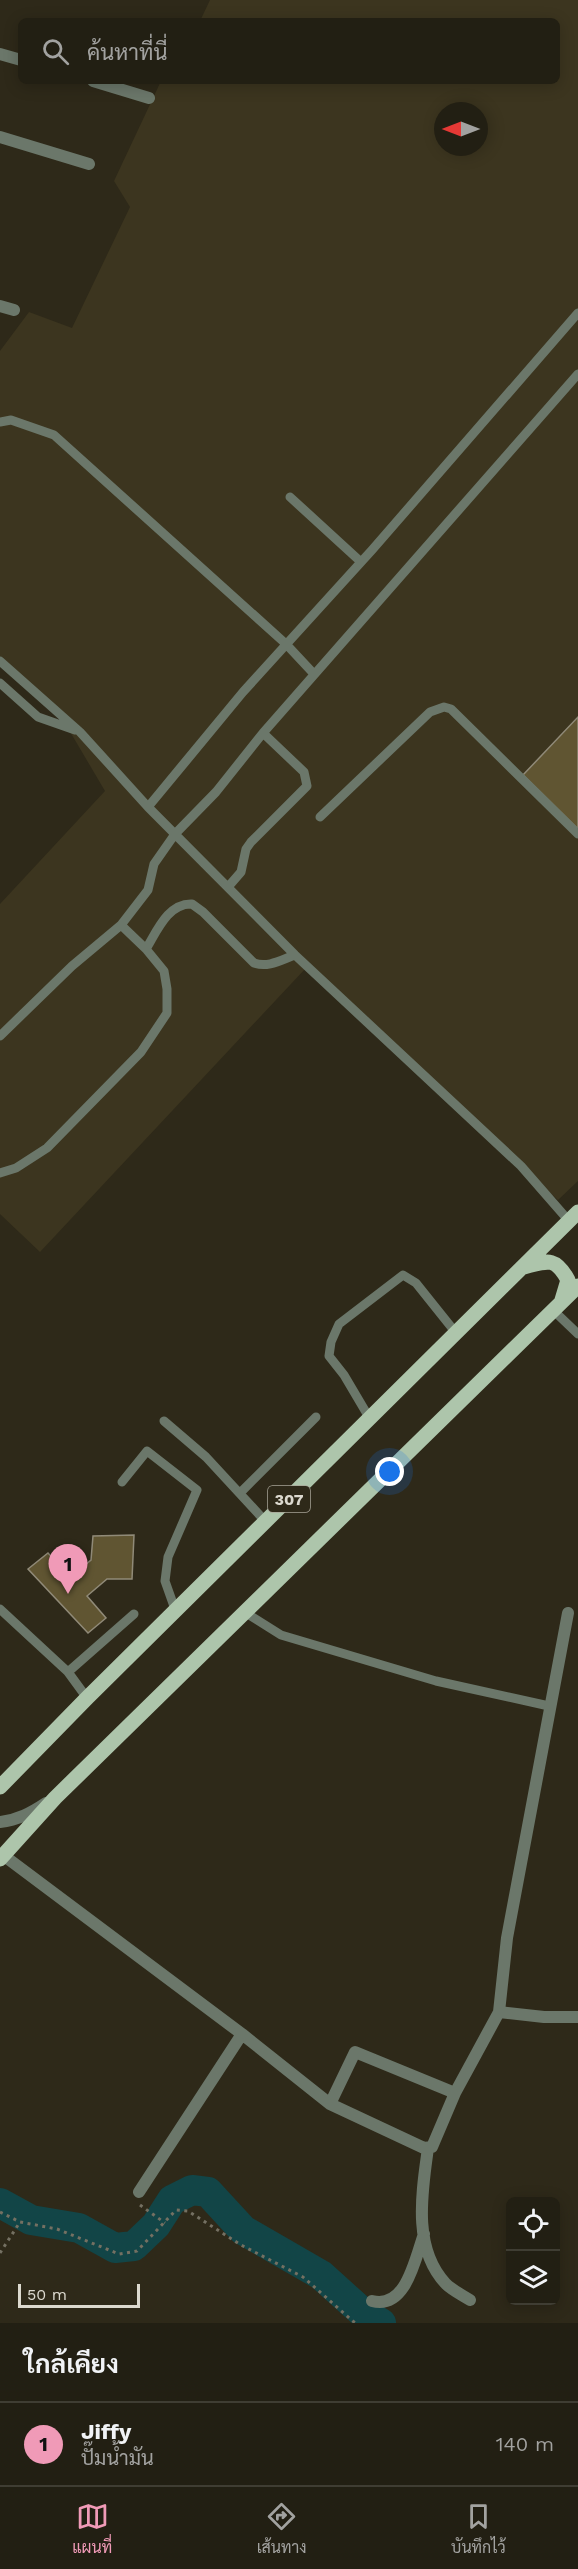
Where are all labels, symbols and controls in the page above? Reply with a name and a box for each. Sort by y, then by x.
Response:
search box [18,18,560,84]
icon: search [39,35,72,68]
text: ค้นหาที่นี่ [87,40,167,65]
north arrow [434,102,488,156]
your location [375,1457,404,1486]
road number: 307 [268,1486,310,1512]
pin: 1 [48,1544,88,1594]
map controls [506,2197,560,2305]
button: locate [506,2197,560,2251]
button: layers [506,2251,560,2305]
scale bar [18,2281,140,2308]
text: 50 m [27,2285,67,2304]
text: ใกล้เคียง [24,2349,119,2379]
text: Jiffy [81,2419,131,2444]
text: 1 [39,2432,48,2456]
text: 140 m [496,2432,554,2456]
text: ปั๊มน้ำมัน [81,2446,154,2470]
tab: แผนที่ [72,2500,112,2557]
tab: เส้นทาง [257,2500,307,2557]
tab: บันทึกไว้ [451,2500,506,2557]

